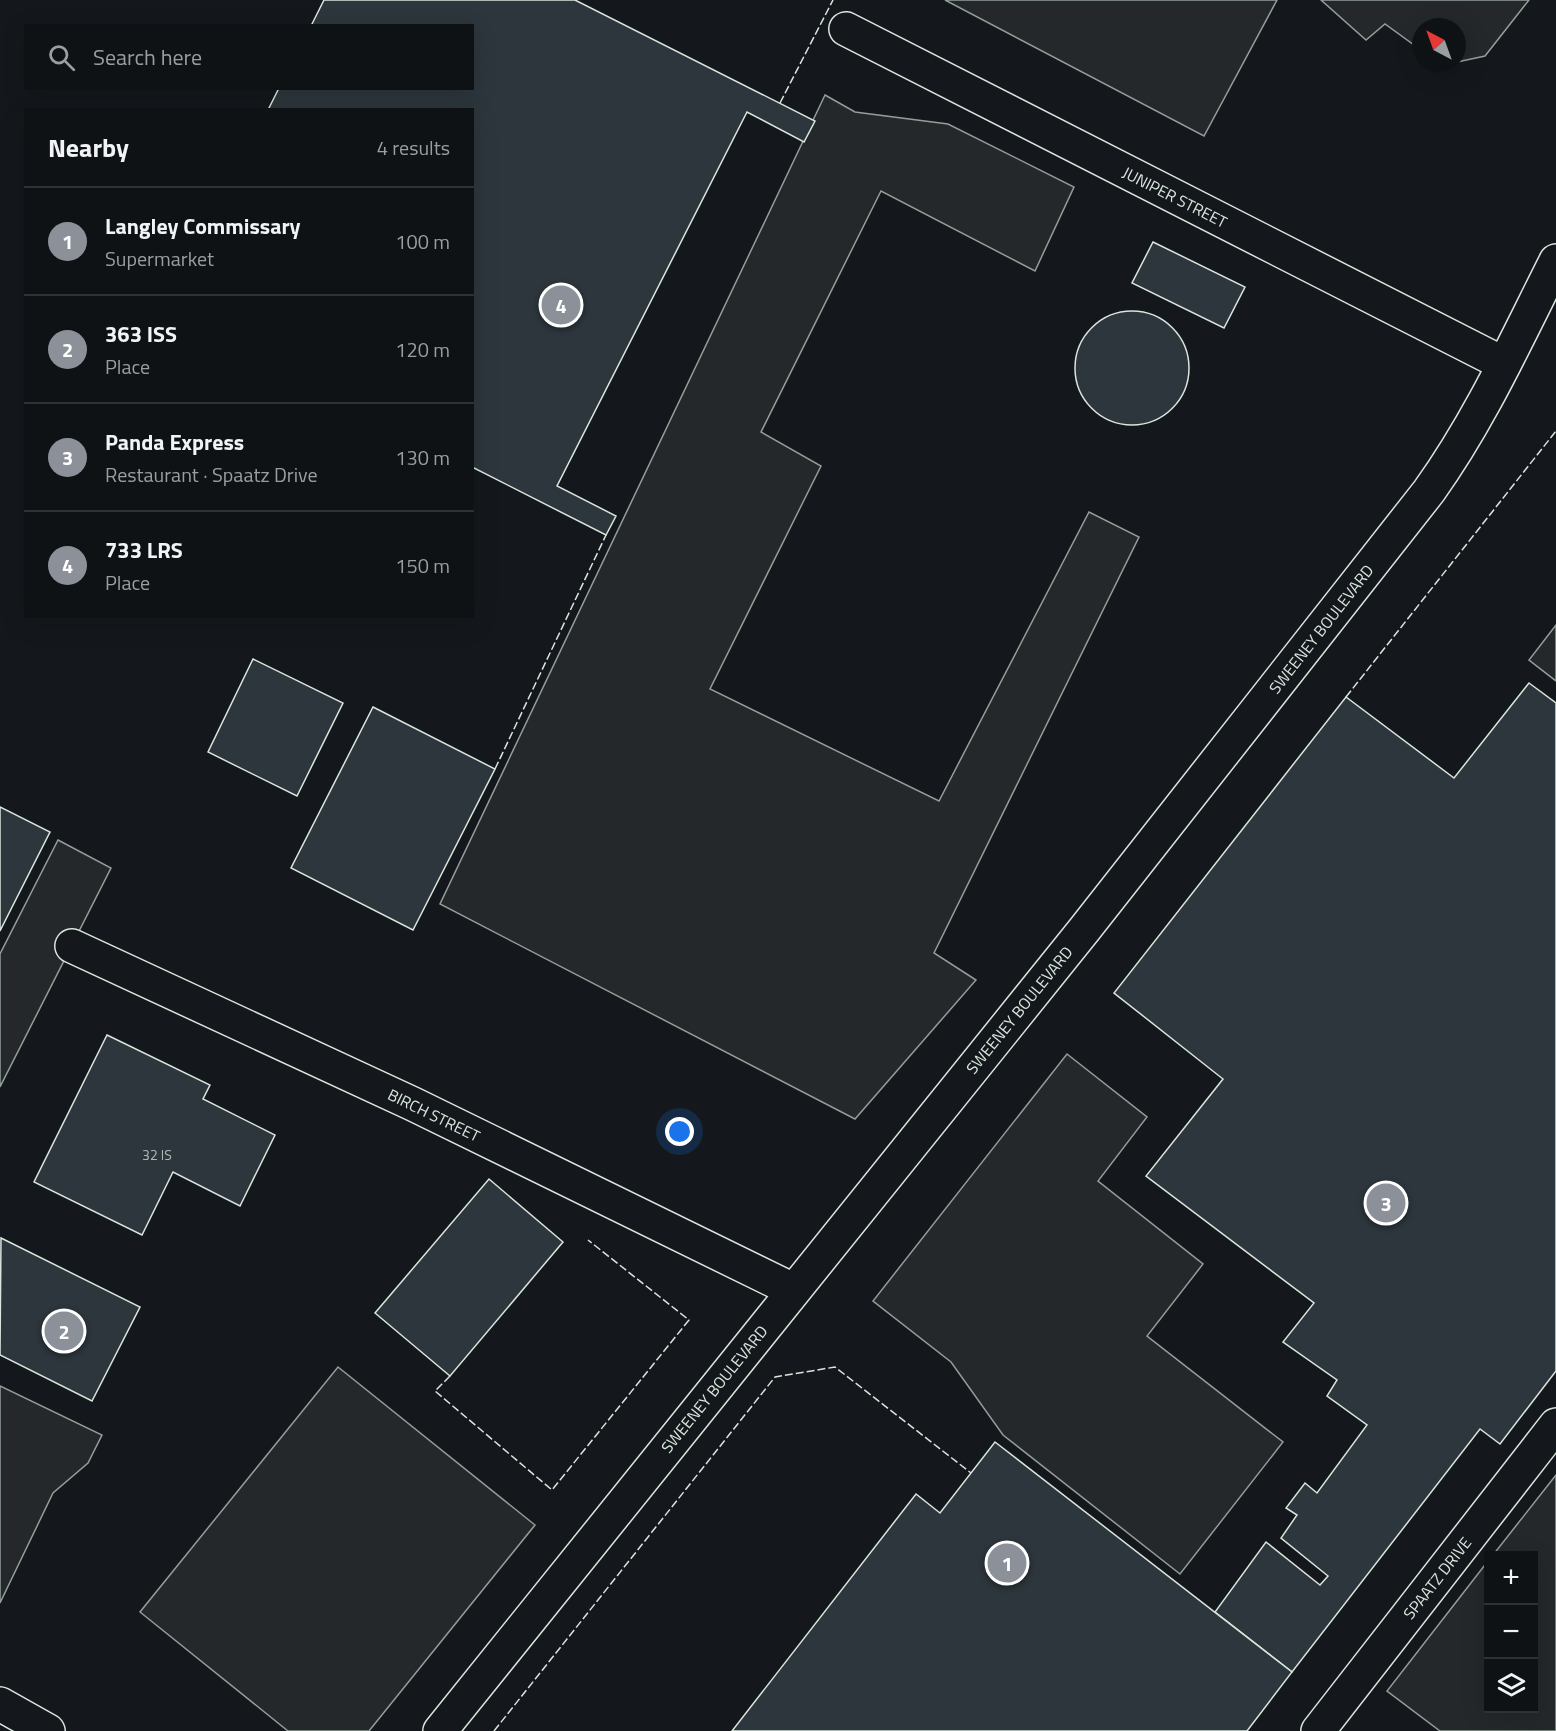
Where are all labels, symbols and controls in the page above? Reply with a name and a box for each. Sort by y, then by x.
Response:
north arrow [1412,18,1466,72]
search box [24,24,474,90]
text: Search here [93,40,202,74]
icon: search [45,41,78,74]
text: Nearby [48,128,129,167]
text: 4 results [377,132,450,163]
street label: JUNIPER STREET [1119,160,1232,234]
text: Langley Commissary [105,209,301,243]
text: 1 [62,226,73,257]
text: 100 m [395,226,450,257]
text: Supermarket [105,243,214,274]
pin: 4 [542,282,580,328]
text: 363 ISS [105,317,177,351]
text: 2 [62,334,73,365]
text: 120 m [395,334,450,365]
text: Place [105,351,150,382]
text: Panda Express [105,425,244,459]
text: 3 [62,442,73,473]
text: 130 m [395,442,450,473]
text: Restaurant · Spaatz Drive [105,459,318,490]
text: 733 LRS [105,533,183,567]
text: 4 [62,550,73,581]
text: 150 m [395,550,450,581]
street label: SWEENEY BOULEVARD [1263,559,1379,699]
text: Place [105,567,150,598]
street label: SWEENEY BOULEVARD [960,941,1078,1079]
street label: BIRCH STREET [384,1082,485,1148]
your location [665,1117,694,1146]
house number: 32 IS [142,1144,172,1165]
pin: 3 [1366,1180,1406,1226]
pin: 2 [44,1308,84,1354]
street label: SWEENEY BOULEVARD [655,1320,773,1458]
street label: SPAATZ DRIVE [1397,1532,1477,1624]
pin: 1 [988,1540,1026,1586]
map controls [1484,1551,1538,1713]
button: + [1484,1551,1538,1605]
button: − [1484,1605,1538,1659]
button: layers [1484,1659,1538,1713]

